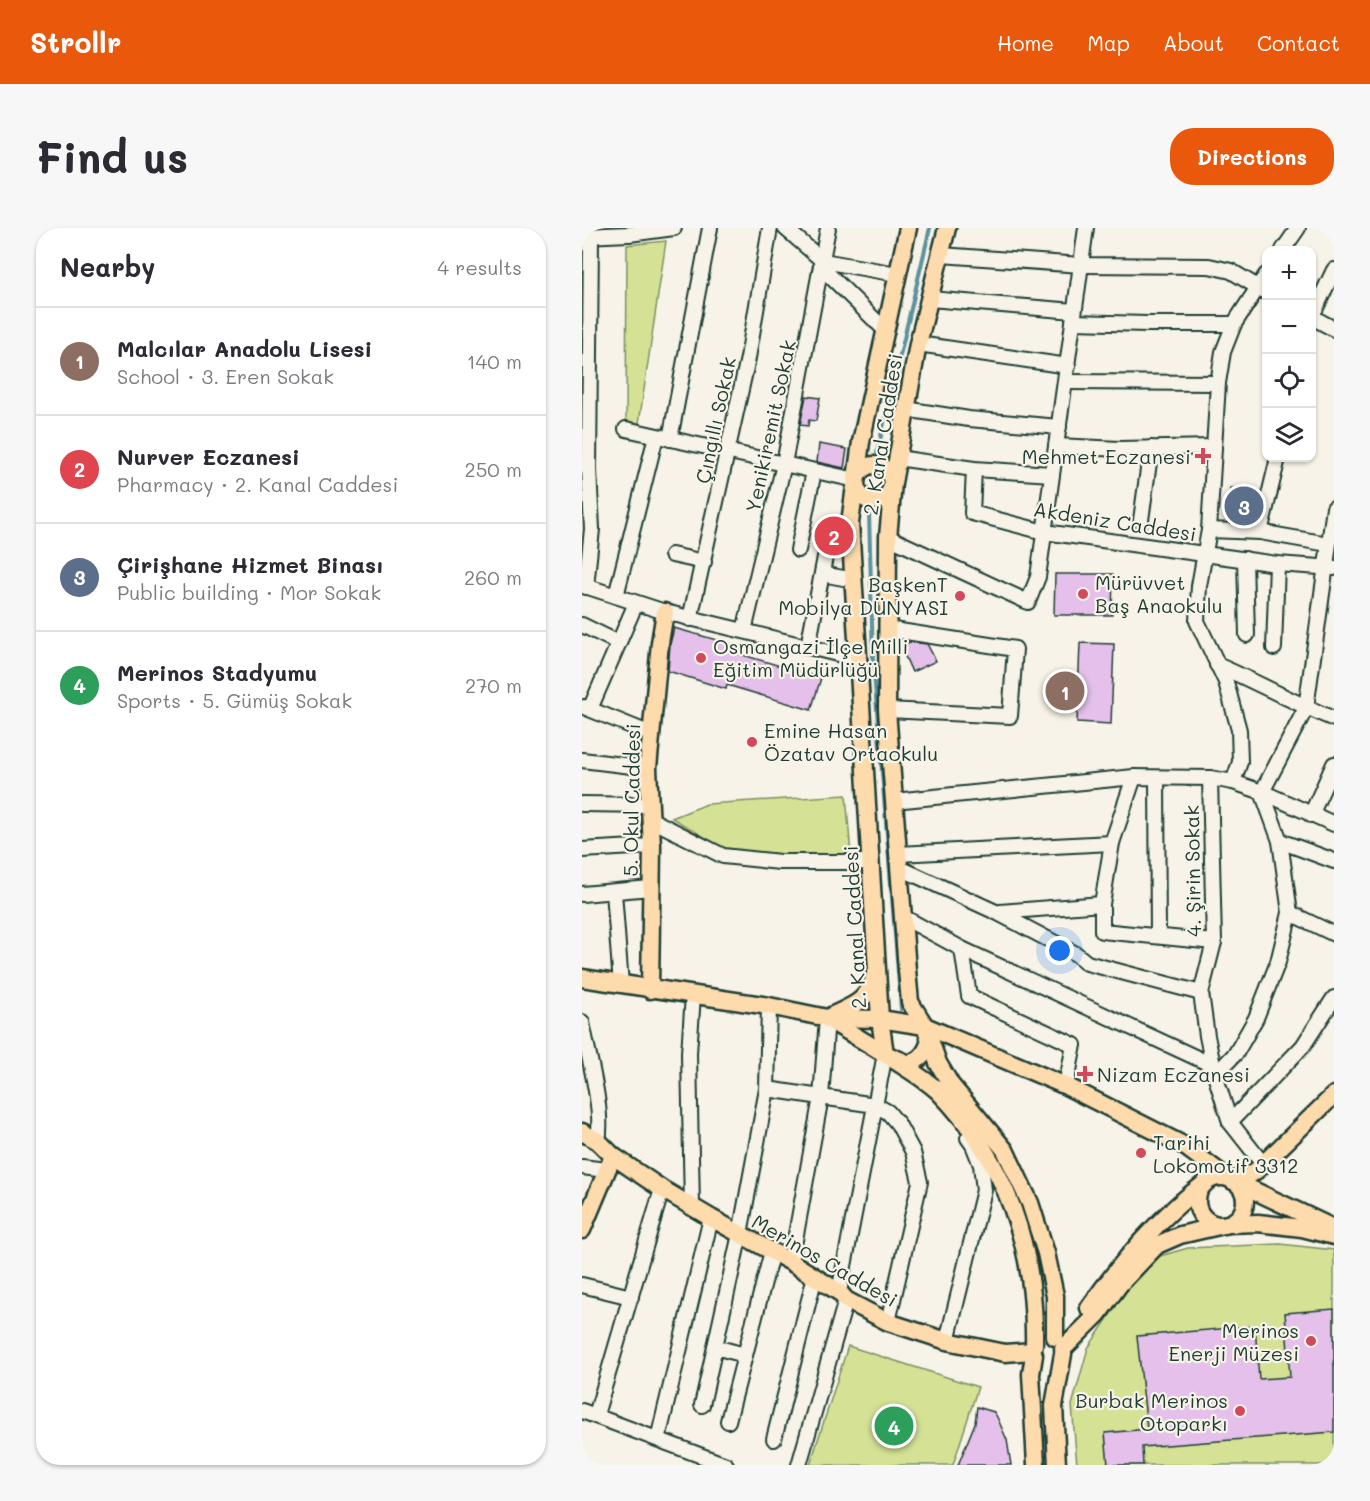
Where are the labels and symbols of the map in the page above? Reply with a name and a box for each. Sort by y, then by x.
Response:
street label: Yenikiremit Sokak [739,337,801,515]
street label: 2. Kanal Caddesi [856,351,908,517]
street label: Çıngıllı Sokak [689,354,741,486]
place label: Mehmet Eczanesi [1022,443,1191,469]
marker: Mehmet Eczanesi [1196,449,1210,463]
pin: 3 [1224,484,1264,528]
street label: Akdeniz Caddesi [1032,495,1198,547]
pin: 2 [814,514,854,558]
place label: Mürüvvet Baş Anaokulu [1095,569,1223,618]
place label: BaşkenT Mobilya DÜNYASI [778,571,948,620]
marker: Mürüvvet Baş Anaokulu [1076,587,1090,601]
marker: BaşkenT Mobilya DÜNYASI [953,589,967,603]
place label: Osmangazi İlçe Milli Eğitim Müdürlüğü [713,633,908,682]
marker: Osmangazi İlçe Milli Eğitim Müdürlüğü [694,651,708,665]
pin: 1 [1046,668,1084,714]
place label: Emine Hasan Özatav Ortaokulu [764,717,938,766]
street label: 5. Okul Caddesi [617,723,645,877]
marker: Emine Hasan Özatav Ortaokulu [745,735,759,749]
street label: 4. Şirin Sokak [1178,805,1206,937]
street label: 2. Kanal Caddesi [837,845,871,1009]
your location [1045,936,1074,965]
place label: Nizam Eczanesi [1097,1061,1250,1087]
marker: Nizam Eczanesi [1078,1067,1092,1081]
place label: Tarihi Lokomotif 3312 [1153,1129,1298,1178]
marker: Tarihi Lokomotif 3312 [1134,1146,1148,1160]
street label: Merinos Caddesi [748,1208,902,1312]
place label: Merinos Enerji Müzesi [1169,1317,1299,1366]
marker: Merinos Enerji Müzesi [1304,1334,1318,1348]
place label: Burbak Merinos Otoparkı [1075,1387,1228,1436]
pin: 4 [874,1404,914,1448]
marker: Burbak Merinos Otoparkı [1233,1404,1247,1418]

